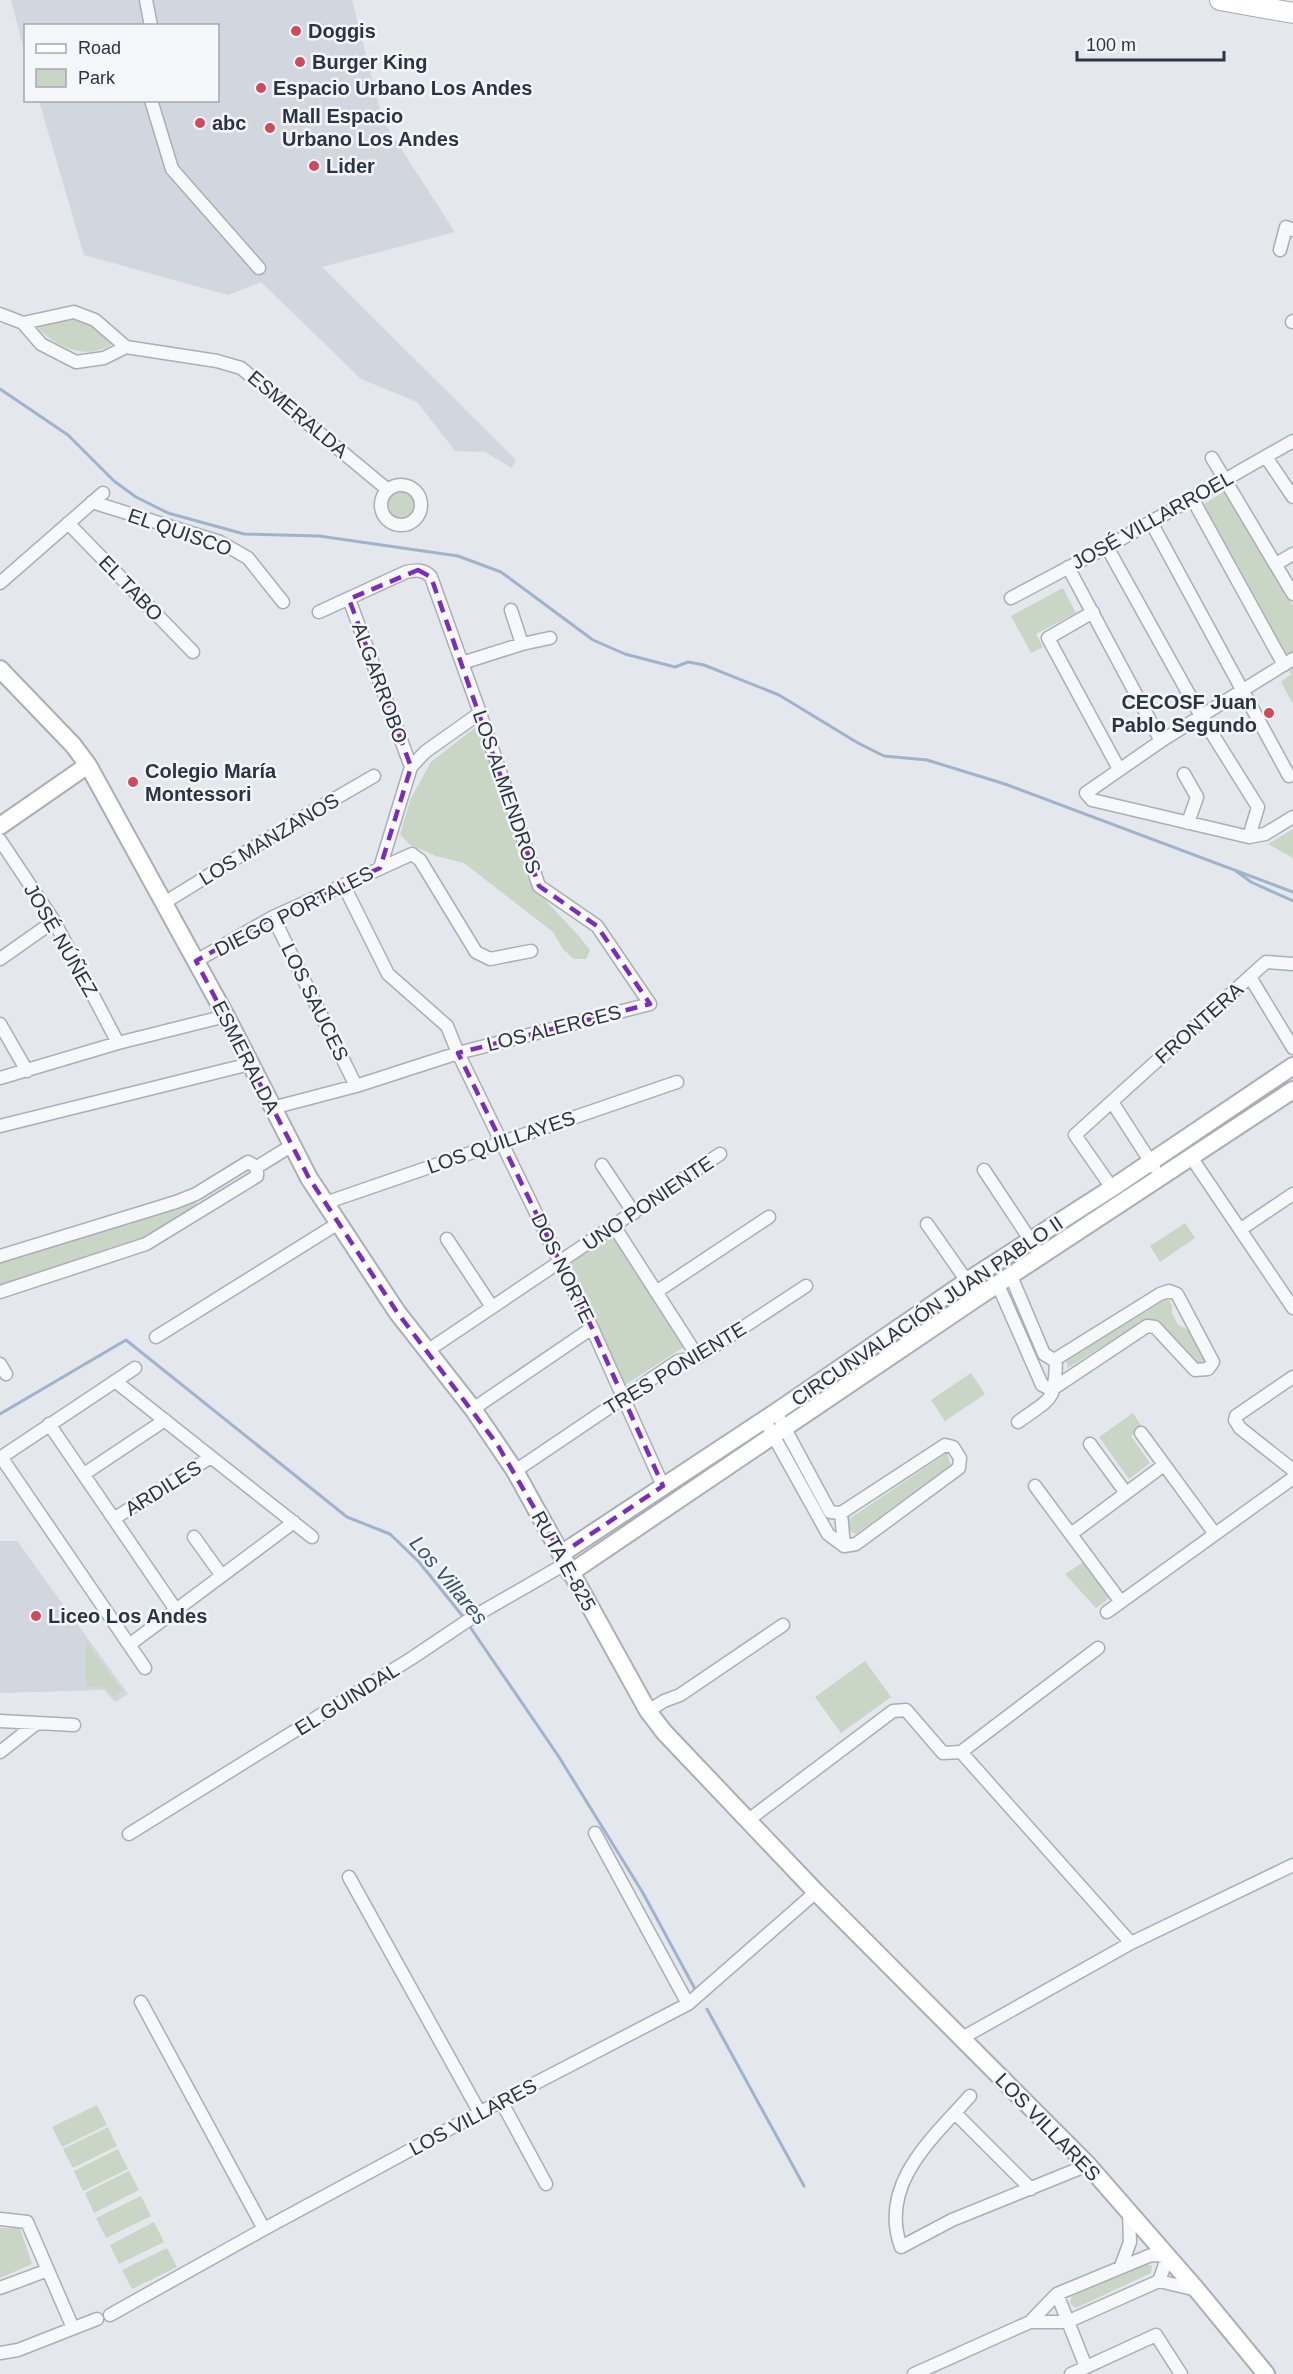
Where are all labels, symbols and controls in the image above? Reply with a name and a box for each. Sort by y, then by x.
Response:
place label: Doggis [308,20,376,42]
legend [24,24,219,102]
marker: Doggis [289,24,303,38]
scale bar [1077,24,1224,62]
text: 100 m [1086,35,1136,55]
text: Road [78,38,121,58]
place label: Burger King [312,51,428,73]
marker: Burger King [293,55,307,69]
text: Park [78,68,116,88]
place label: Espacio Urbano Los Andes [273,77,532,99]
marker: Espacio Urbano Los Andes [254,81,268,95]
place label: Mall Espacio Urbano Los Andes [282,105,459,150]
place label: abc [212,112,246,134]
marker: abc [193,116,207,130]
marker: Mall Espacio Urbano Los Andes [263,121,277,135]
place label: Lider [326,155,375,177]
marker: Lider [307,159,321,173]
street label: ESMERALDA [244,366,353,462]
street label: JOSÉ VILLARROEL [1067,466,1237,574]
street label: EL QUISCO [125,504,235,560]
street label: EL TABO [95,551,167,625]
street label: ALGARROBO [348,620,412,746]
place label: CECOSF Juan Pablo Segundo [1111,691,1257,736]
marker: CECOSF Juan Pablo Segundo [1262,706,1276,720]
street label: LOS ALMENDROS [469,707,545,877]
place label: Colegio María Montessori [145,760,277,805]
marker: Colegio María Montessori [126,775,140,789]
street label: LOS MANZANOS [195,789,343,889]
street label: DIEGO PORTALES [211,862,377,960]
street label: JOSÉ NÚÑEZ [20,879,103,1000]
street label: LOS SAUCES [277,940,353,1064]
street label: FRONTERA [1151,978,1248,1068]
street label: ESMERALDA [208,997,284,1118]
street label: LOS ALERCES [484,1001,624,1055]
street label: LOS QUILLAYES [424,1106,578,1178]
street label: UNO PONIENTE [579,1151,717,1255]
street label: DOS NORTE [527,1210,599,1326]
street label: CIRCUNVALACIÓN JUAN PABLO II [787,1212,1067,1410]
street label: TRES PONIENTE [600,1317,750,1419]
street label: ARDILES [121,1456,205,1520]
street label: RUTA E-825 [528,1507,600,1615]
water label: Los Villares [405,1531,493,1629]
place label: Liceo Los Andes [48,1605,207,1627]
marker: Liceo Los Andes [29,1609,43,1623]
street label: EL GUINDAL [291,1658,403,1740]
street label: LOS VILLARES [991,2069,1105,2185]
street label: LOS VILLARES [406,2074,540,2160]

